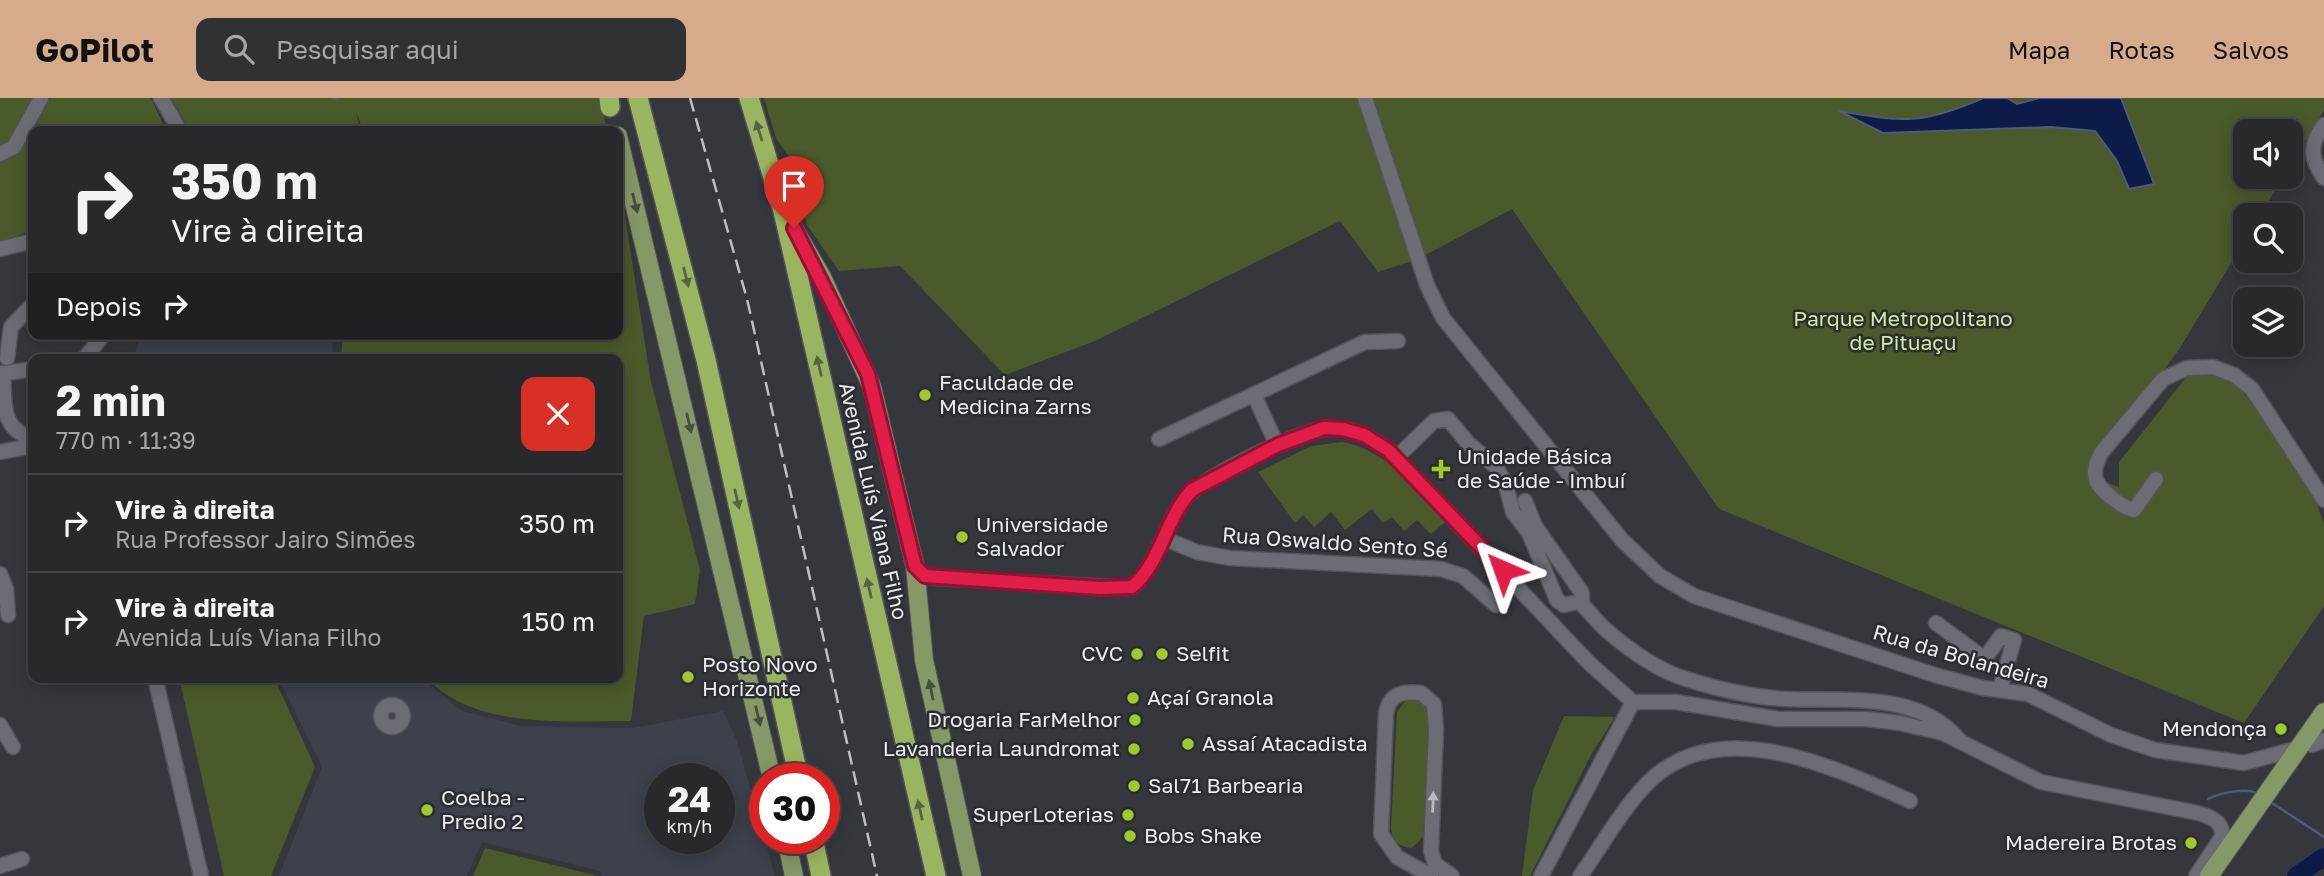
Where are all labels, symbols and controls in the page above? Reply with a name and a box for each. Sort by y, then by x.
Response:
search box [196,18,686,81]
text: GoPilot [35,30,154,69]
icon: search [220,30,258,68]
text: Pesquisar aqui [276,34,459,65]
text: Mapa [2008,35,2070,64]
text: Rotas [2108,35,2175,64]
text: Salvos [2213,35,2289,64]
map controls [2233,119,2303,357]
button: sound [2233,119,2303,189]
one-way arrow [754,120,764,141]
text: 350 m [171,151,318,210]
icon: right [56,154,147,245]
pin [764,156,824,228]
icon: arrive [775,167,813,205]
one-way arrow [630,192,641,214]
button: search [2233,203,2303,273]
text: Vire à direita [171,211,364,249]
one-way arrow [681,267,692,289]
icon: right [156,287,194,325]
button: layers [2233,287,2303,357]
text: Depois [56,291,142,322]
park label: Parque Metropolitano de Pituaçu [1793,305,2013,355]
one-way arrow [813,355,824,377]
place label: Faculdade de Medicina Zarns [939,369,1092,419]
text: 2 min [56,375,166,425]
button: close [521,377,595,451]
street label: Avenida Luís Viana Filho [834,379,914,622]
marker: Faculdade de Medicina Zarns [917,387,933,403]
one-way arrow [684,413,695,435]
text: 770 m · 11:39 [56,426,196,454]
place label: Unidade Básica de Saúde - Imbuí [1457,443,1627,493]
marker: Unidade Básica de Saúde - Imbuí [1431,459,1451,479]
one-way arrow [732,488,743,510]
text: Vire à direita [115,494,275,525]
icon: right [56,504,94,542]
text: 350 m [519,508,595,539]
place label: Universidade Salvador [976,511,1108,561]
street label: Rua Oswaldo Sento Sé [1221,521,1449,563]
text: Rua Professor Jairo Simões [115,525,415,553]
marker: Universidade Salvador [954,529,970,545]
position arrow [1466,533,1540,607]
one-way arrow [864,577,875,599]
text: Vire à direita [115,592,275,623]
icon: right [56,602,94,640]
text: 150 m [522,606,595,637]
street label: Rua da Bolandeira [1870,618,2053,694]
text: Avenida Luís Viana Filho [115,623,381,651]
place label: CVC [1081,640,1123,666]
place label: Selfit [1176,640,1230,666]
marker: CVC [1129,646,1145,662]
marker: Selfit [1154,646,1170,662]
place label: Posto Novo Horizonte [702,651,818,701]
marker: Posto Novo Horizonte [680,669,696,685]
one-way arrow [925,679,936,701]
place label: Açaí Granola [1147,684,1274,710]
marker: Açaí Granola [1125,690,1141,706]
one-way arrow [753,705,764,727]
place label: Drogaria FarMelhor [927,706,1121,732]
marker: Drogaria FarMelhor [1127,712,1143,728]
place label: Mendonça [2162,715,2267,741]
marker: Mendonça [2273,721,2289,737]
place label: Assaí Atacadista [1202,730,1368,756]
place label: Lavanderia Laundromat [883,735,1120,761]
marker: Assaí Atacadista [1180,736,1196,752]
marker: Lavanderia Laundromat [1126,741,1142,757]
speed limit sign: 30 [749,763,840,854]
place label: Sal71 Barbearia [1148,772,1303,798]
text: 24 [668,778,711,820]
marker: Sal71 Barbearia [1126,778,1142,794]
place label: Coelba - Predio 2 [441,784,525,834]
one-way arrow [1428,791,1439,813]
one-way arrow [915,798,926,820]
place label: SuperLoterias [973,801,1114,827]
marker: Coelba - Predio 2 [419,802,435,818]
marker: SuperLoterias [1120,807,1136,823]
text: km/h [667,815,712,837]
place label: Bobs Shake [1144,822,1262,848]
marker: Bobs Shake [1122,828,1138,844]
place label: Madereira Brotas [2005,829,2177,855]
marker: Madereira Brotas [2183,835,2199,851]

